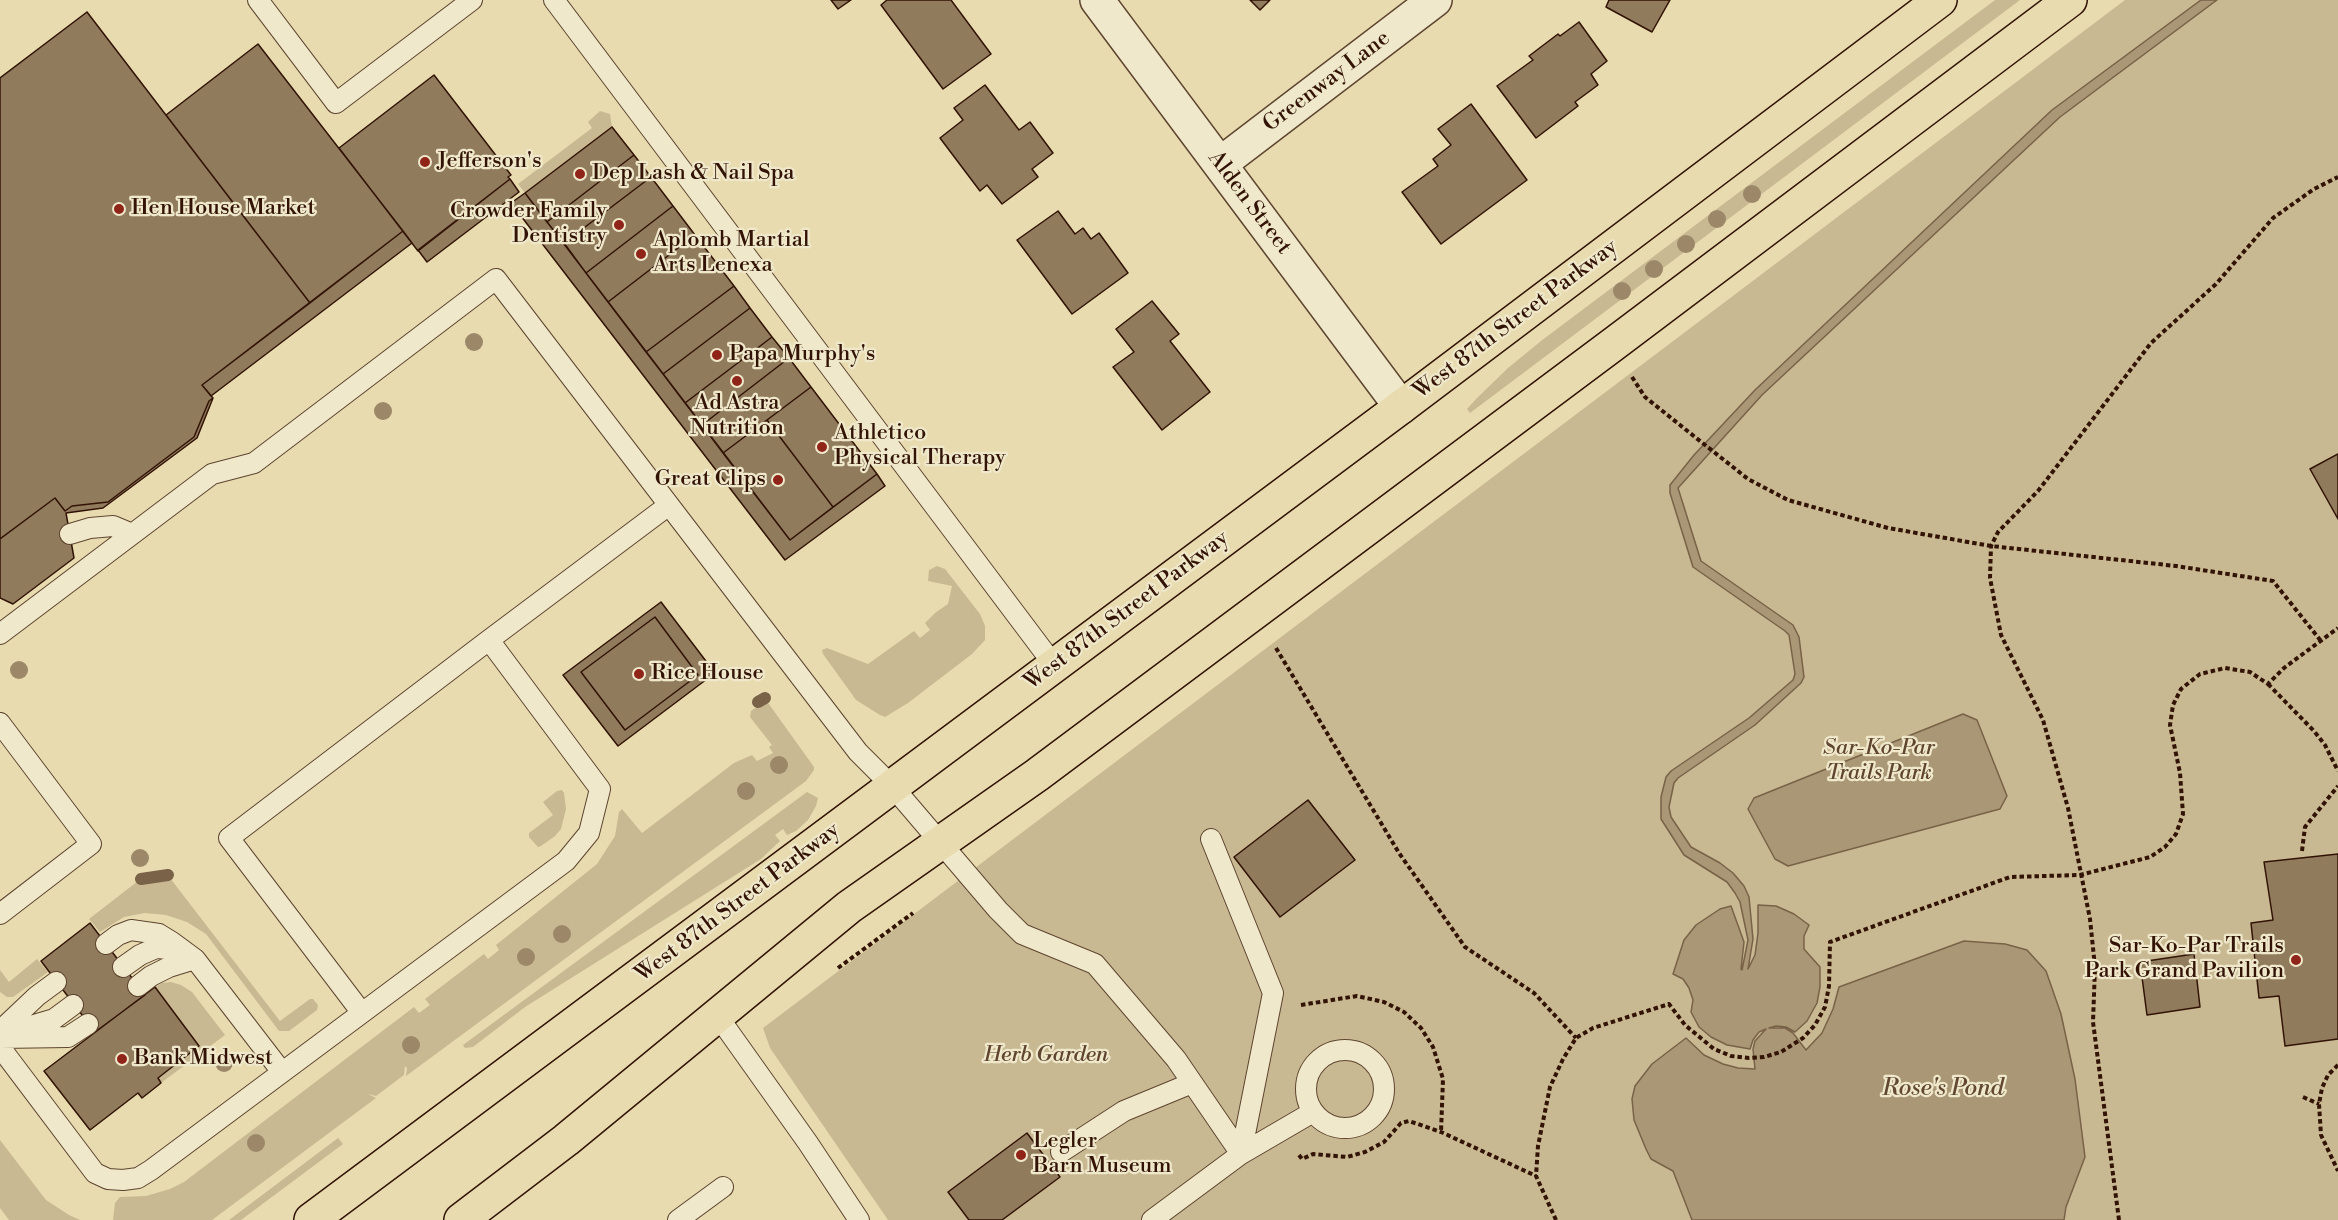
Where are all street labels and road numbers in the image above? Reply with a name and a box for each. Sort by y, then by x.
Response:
street label: Greenway Lane [1258,26,1396,138]
street label: Alden Street [1202,146,1296,260]
street label: West 87th Street Parkway [1409,235,1623,405]
street label: West 87th Street Parkway [1020,526,1234,696]
street label: West 87th Street Parkway [631,818,845,988]

